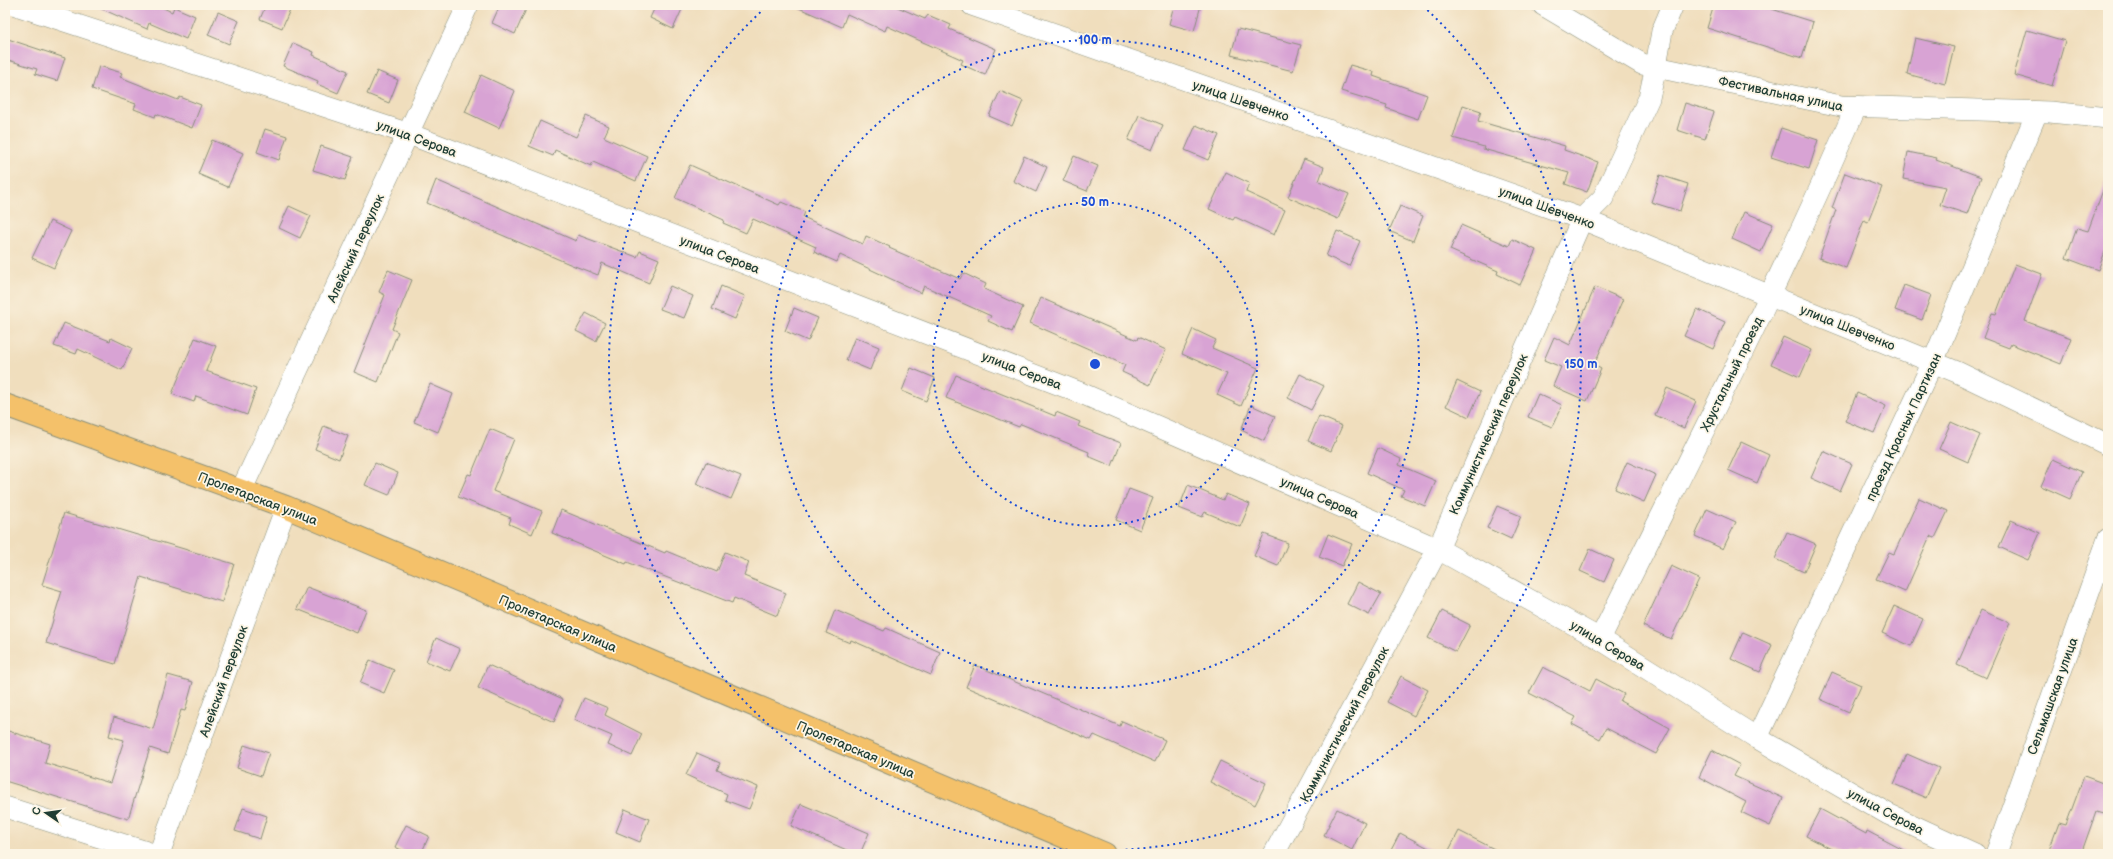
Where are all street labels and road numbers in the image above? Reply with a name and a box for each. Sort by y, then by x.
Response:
street label: Фестивальная улица [1717,73,1845,115]
street label: улица Шевченко [1190,77,1291,125]
street label: улица Серова [374,117,459,161]
street label: улица Шевченко [1497,183,1597,233]
street label: Алейский переулок [323,192,388,306]
street label: улица Серова [678,232,762,278]
street label: улица Шевченко [1798,302,1898,354]
street label: Хрустальный проезд [1697,314,1767,434]
street label: улица Серова [980,348,1064,394]
street label: Коммунистический переулок [1446,351,1532,517]
street label: проезд Красных Партизан [1863,351,1945,504]
street label: Пролетарская улица [196,469,320,529]
street label: улица Серова [1278,473,1362,522]
street label: Пролетарская улица [496,592,619,656]
street label: улица Серова [1567,617,1648,675]
street label: Алейский переулок [196,623,252,740]
street label: Сельмашская улица [2024,635,2082,757]
street label: Коммунистический переулок [1297,644,1393,805]
street label: Пролетарская улица [794,718,917,782]
street label: улица Серова [1845,785,1927,839]

